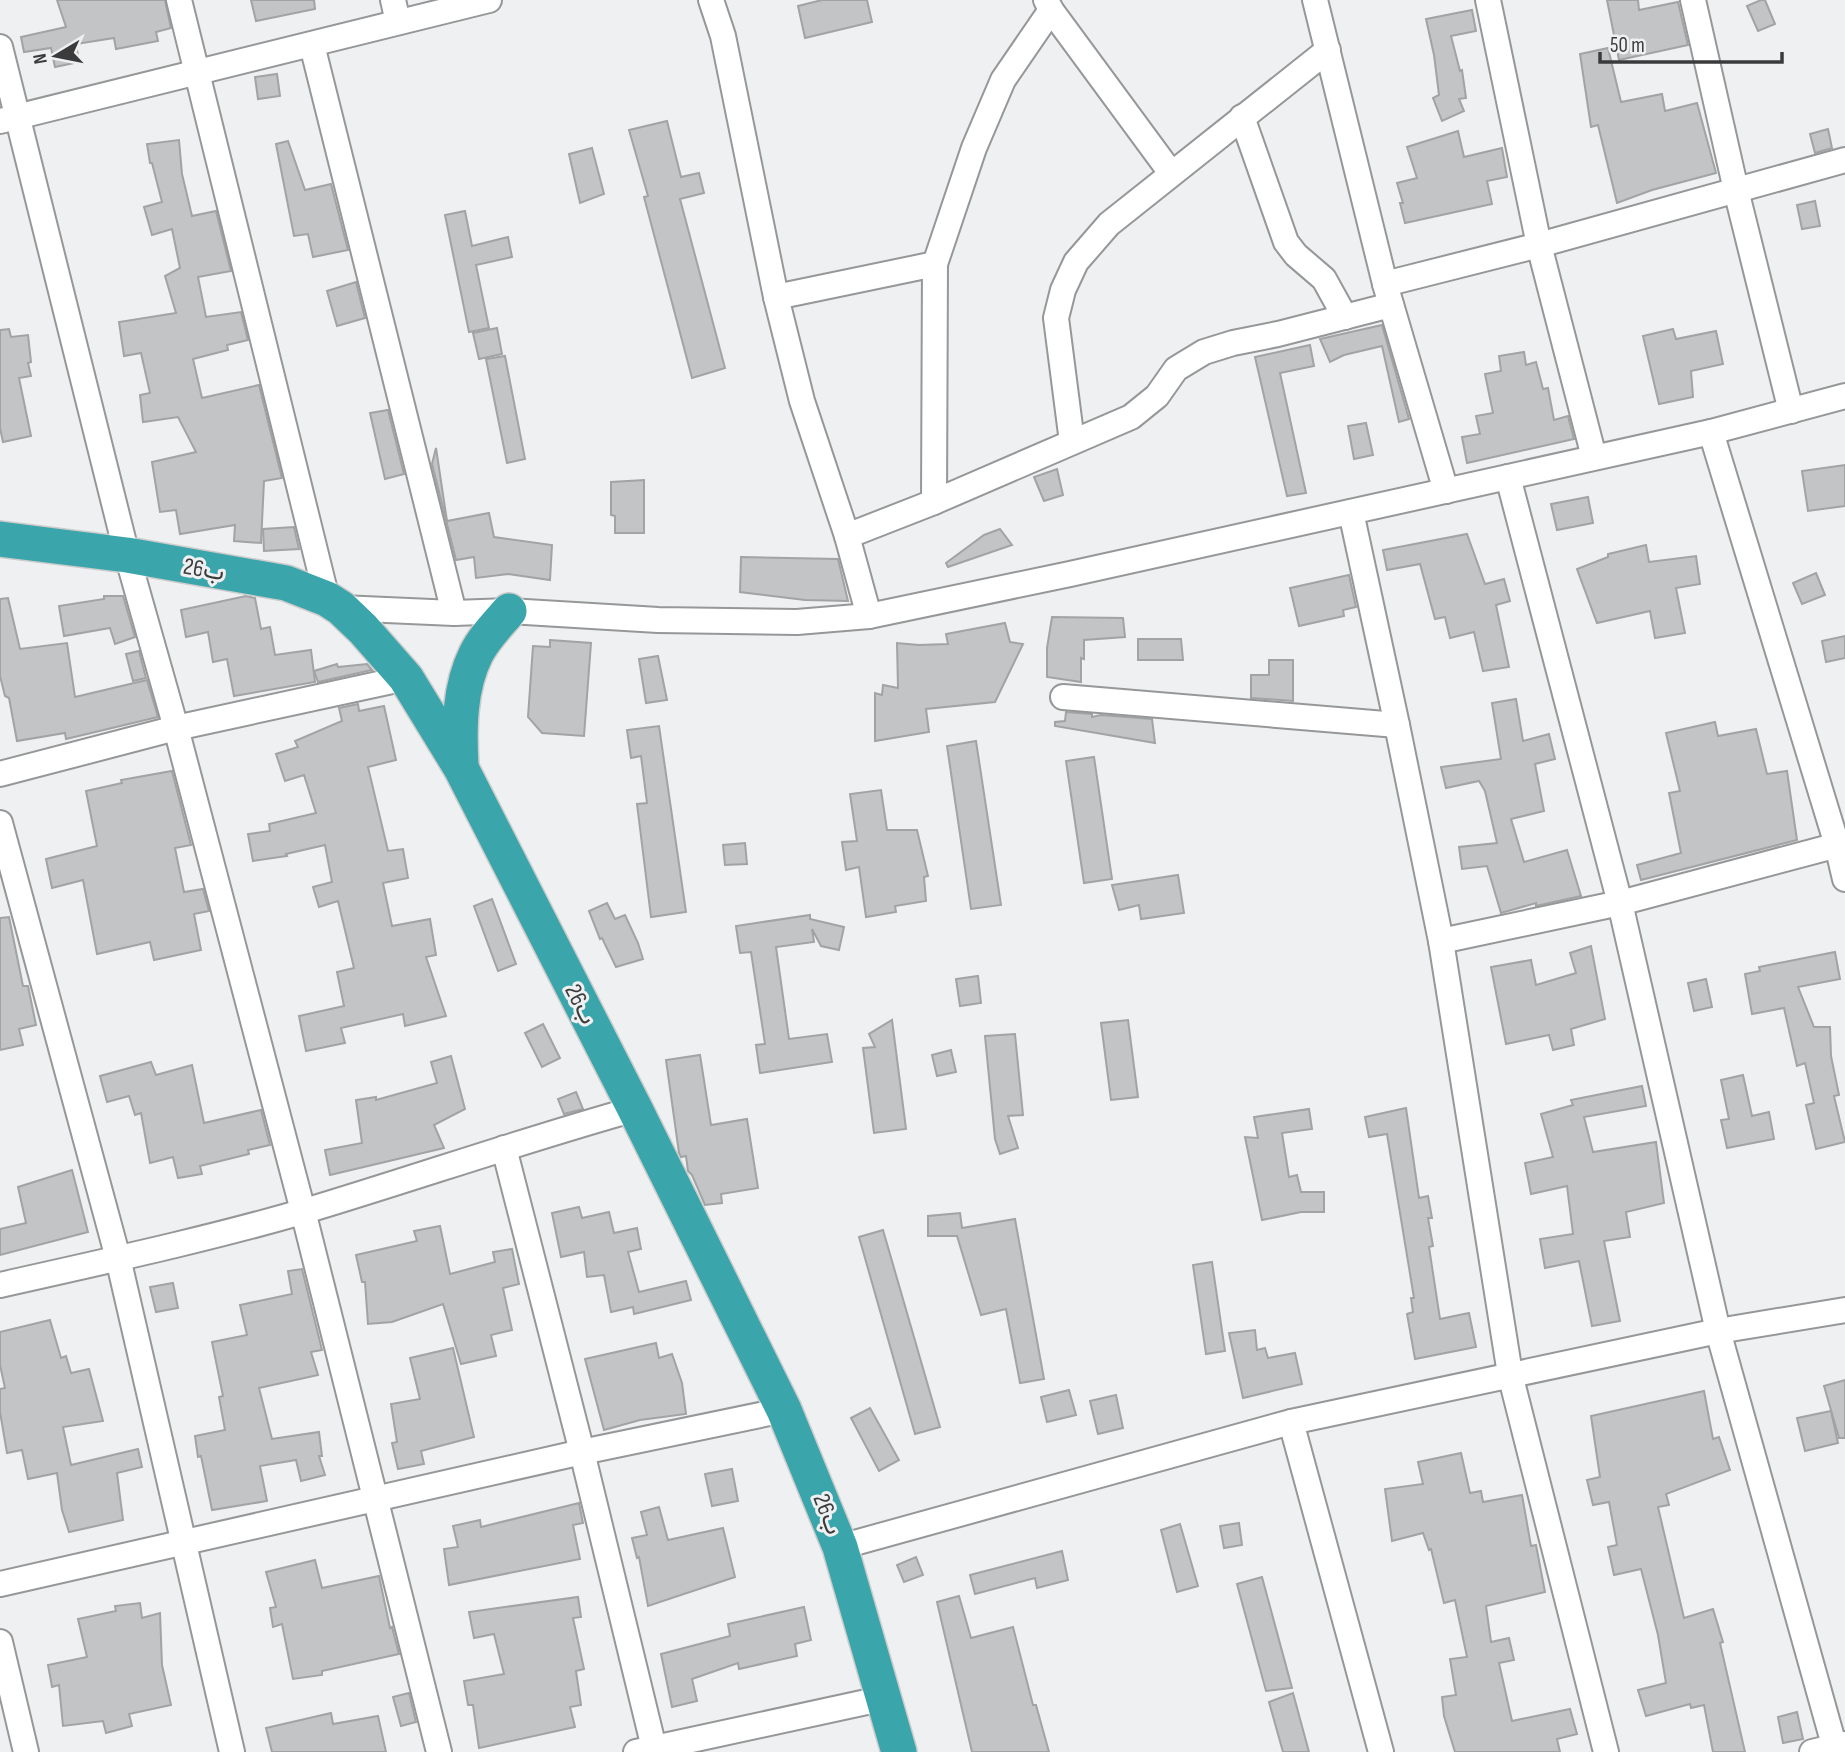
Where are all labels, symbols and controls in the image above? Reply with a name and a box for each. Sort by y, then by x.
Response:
north arrow [21,21,91,91]
scale bar [1600,21,1782,65]
text: 50 m [1610,33,1645,58]
text: N [29,52,53,66]
street label: 26ب [181,552,227,587]
street label: 26ب [558,979,603,1029]
street label: 26ب [807,1490,848,1539]

